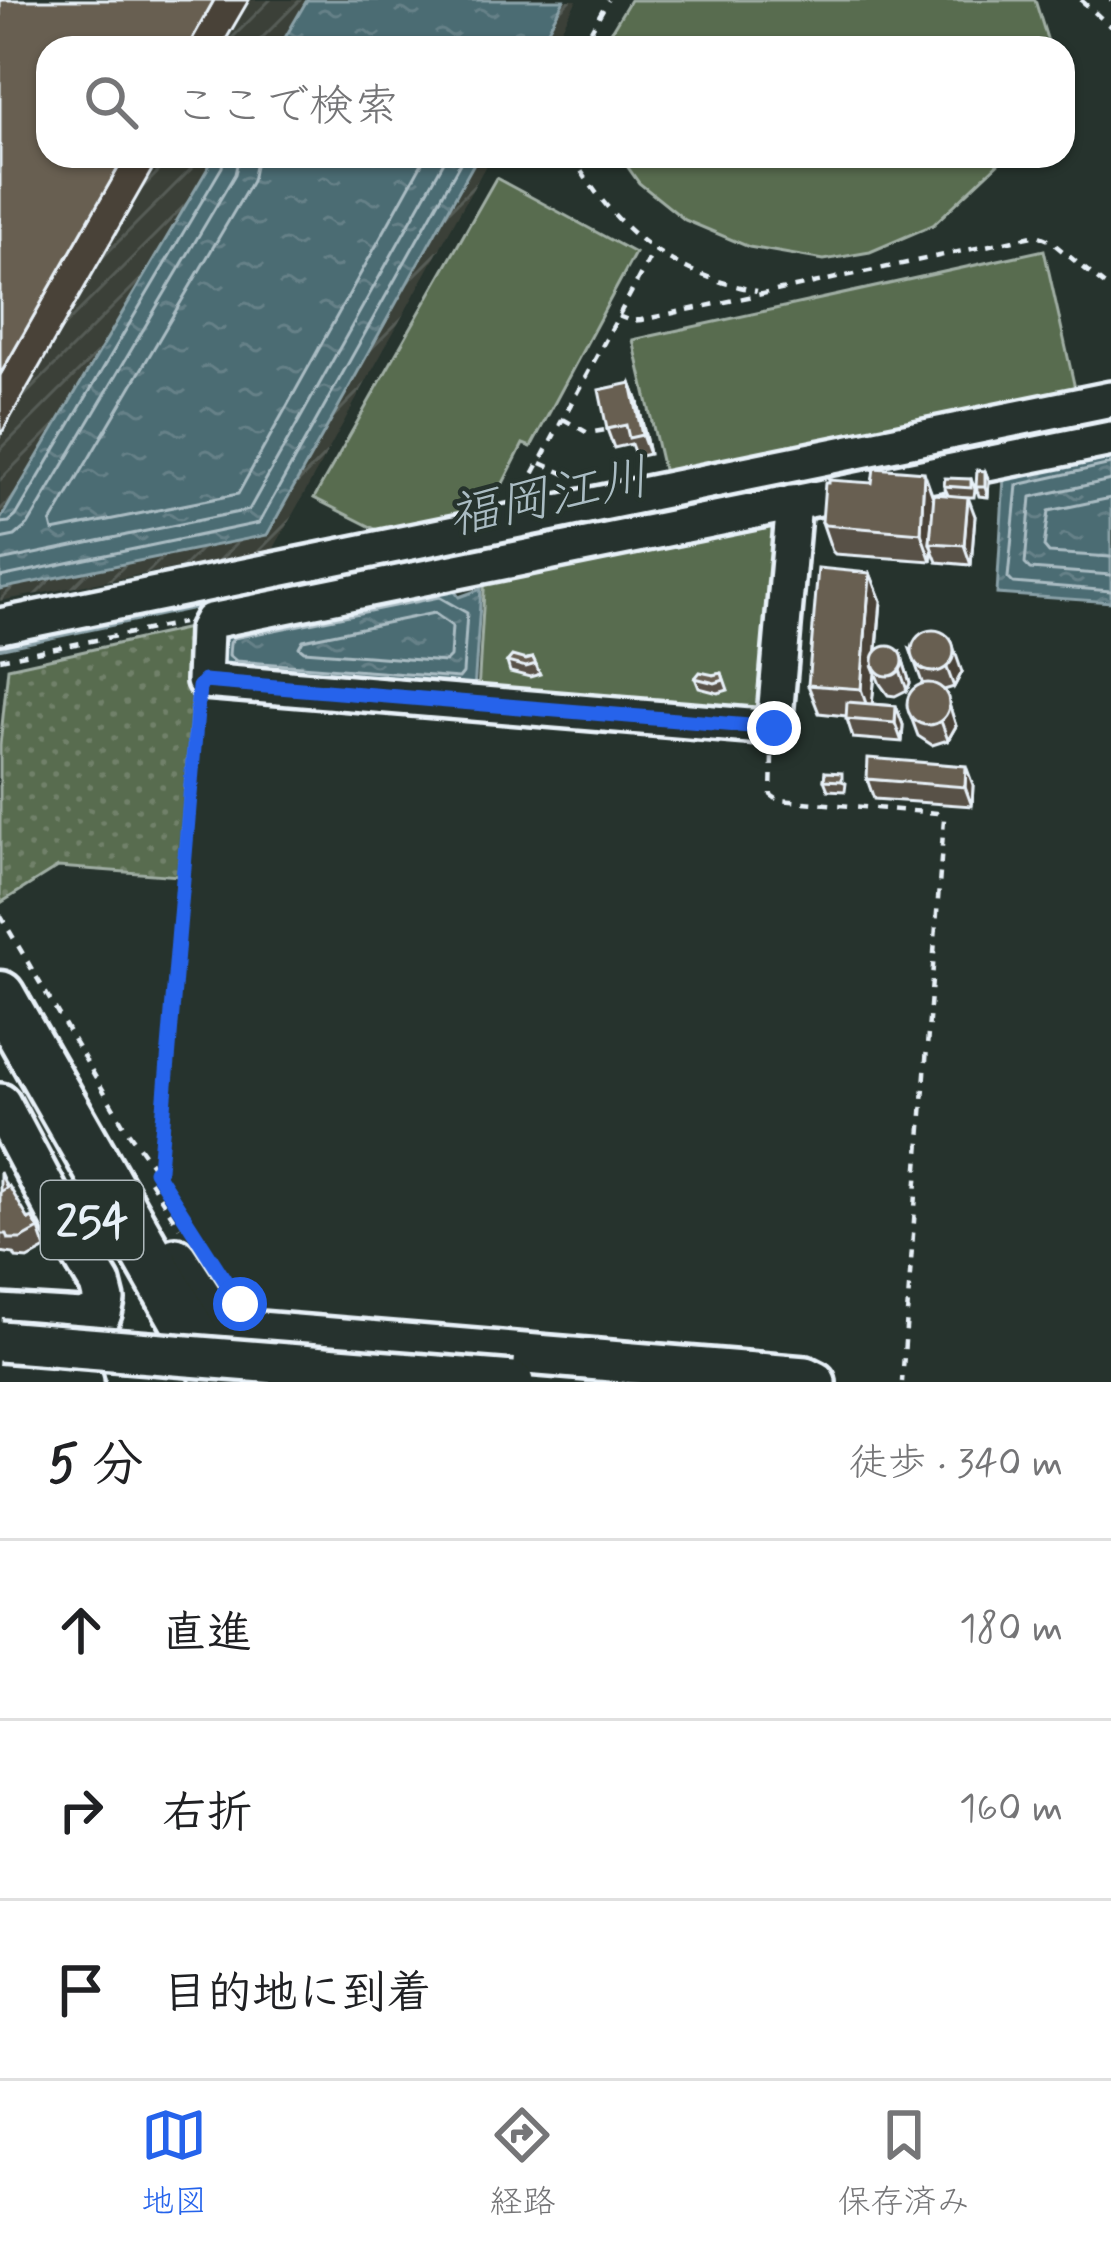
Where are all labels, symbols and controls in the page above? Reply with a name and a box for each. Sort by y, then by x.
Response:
search box [36,36,1075,168]
icon: search [78,69,144,135]
text: ここで検索 [174,78,399,137]
water label: 福岡江川 [442,445,655,552]
route end [747,701,801,755]
road number: 254 [41,1181,143,1259]
route start [213,1277,267,1331]
text: 5 分 [48,1433,143,1499]
text: 徒歩 · 340 m [849,1439,1063,1490]
icon: ahead [48,1597,114,1663]
text: 180 m [959,1604,1063,1655]
text: 直進 [162,1605,252,1664]
icon: right [48,1777,114,1843]
text: 160 m [959,1784,1063,1835]
text: 右折 [162,1785,252,1844]
icon: arrive [48,1957,114,2023]
text: 目的地に到着 [162,1965,432,2024]
tab: 地図 [141,2102,207,2225]
tab: 経路 [489,2102,555,2225]
tab: 保存済み [838,2102,970,2225]

